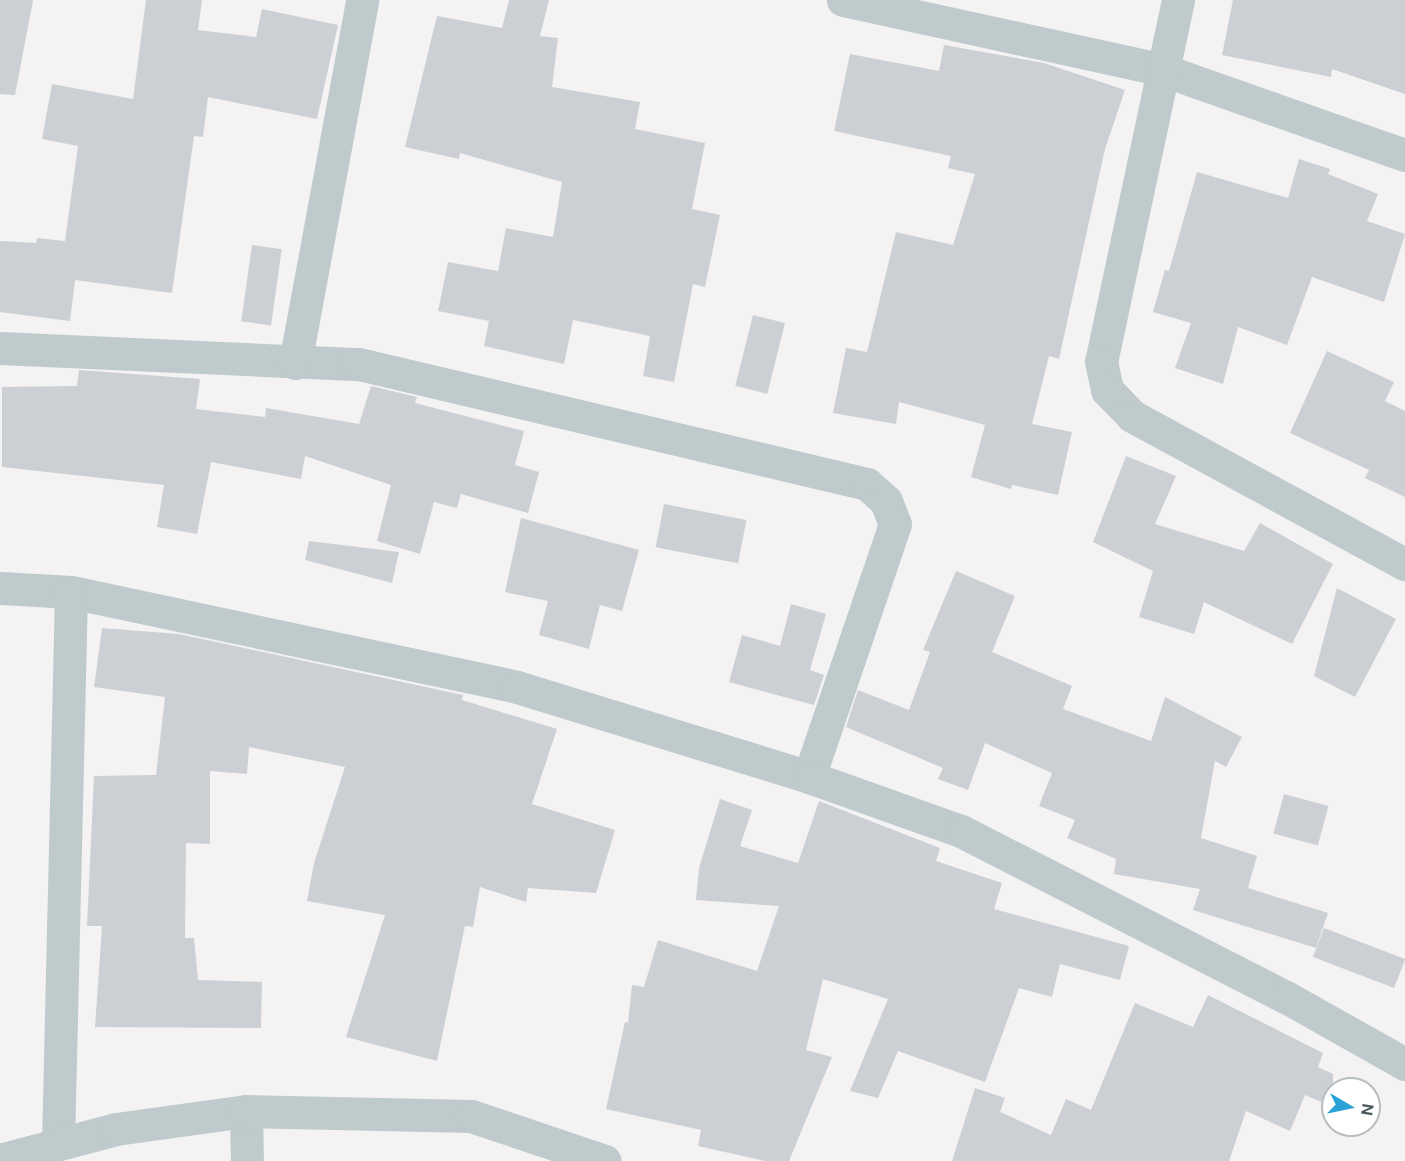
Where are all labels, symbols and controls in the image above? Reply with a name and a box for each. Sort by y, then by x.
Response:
north arrow [1321,1077,1381,1137]
text: N [1356,1102,1379,1117]

